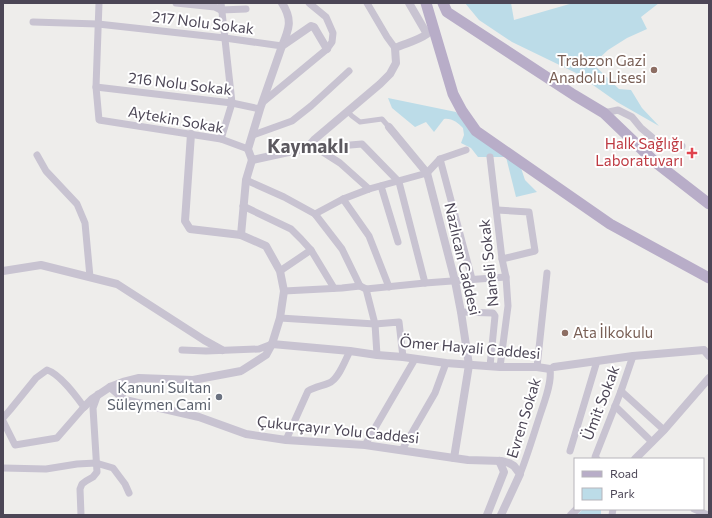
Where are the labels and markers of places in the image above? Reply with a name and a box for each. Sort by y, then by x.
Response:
place label: Trabzon Gazi Anadolu Lisesi [549,51,646,86]
marker: Trabzon Gazi Anadolu Lisesi [649,65,659,75]
place label: Halk Sağlığı Laboratuvarı [595,134,683,169]
marker: Halk Sağlığı Laboratuvarı [686,147,698,159]
place label: Ata İlkokulu [573,323,653,341]
marker: Ata İlkokulu [560,328,570,338]
place label: Kanuni Sultan Süleymen Cami [107,378,211,413]
marker: Kanuni Sultan Süleymen Cami [214,392,224,402]

